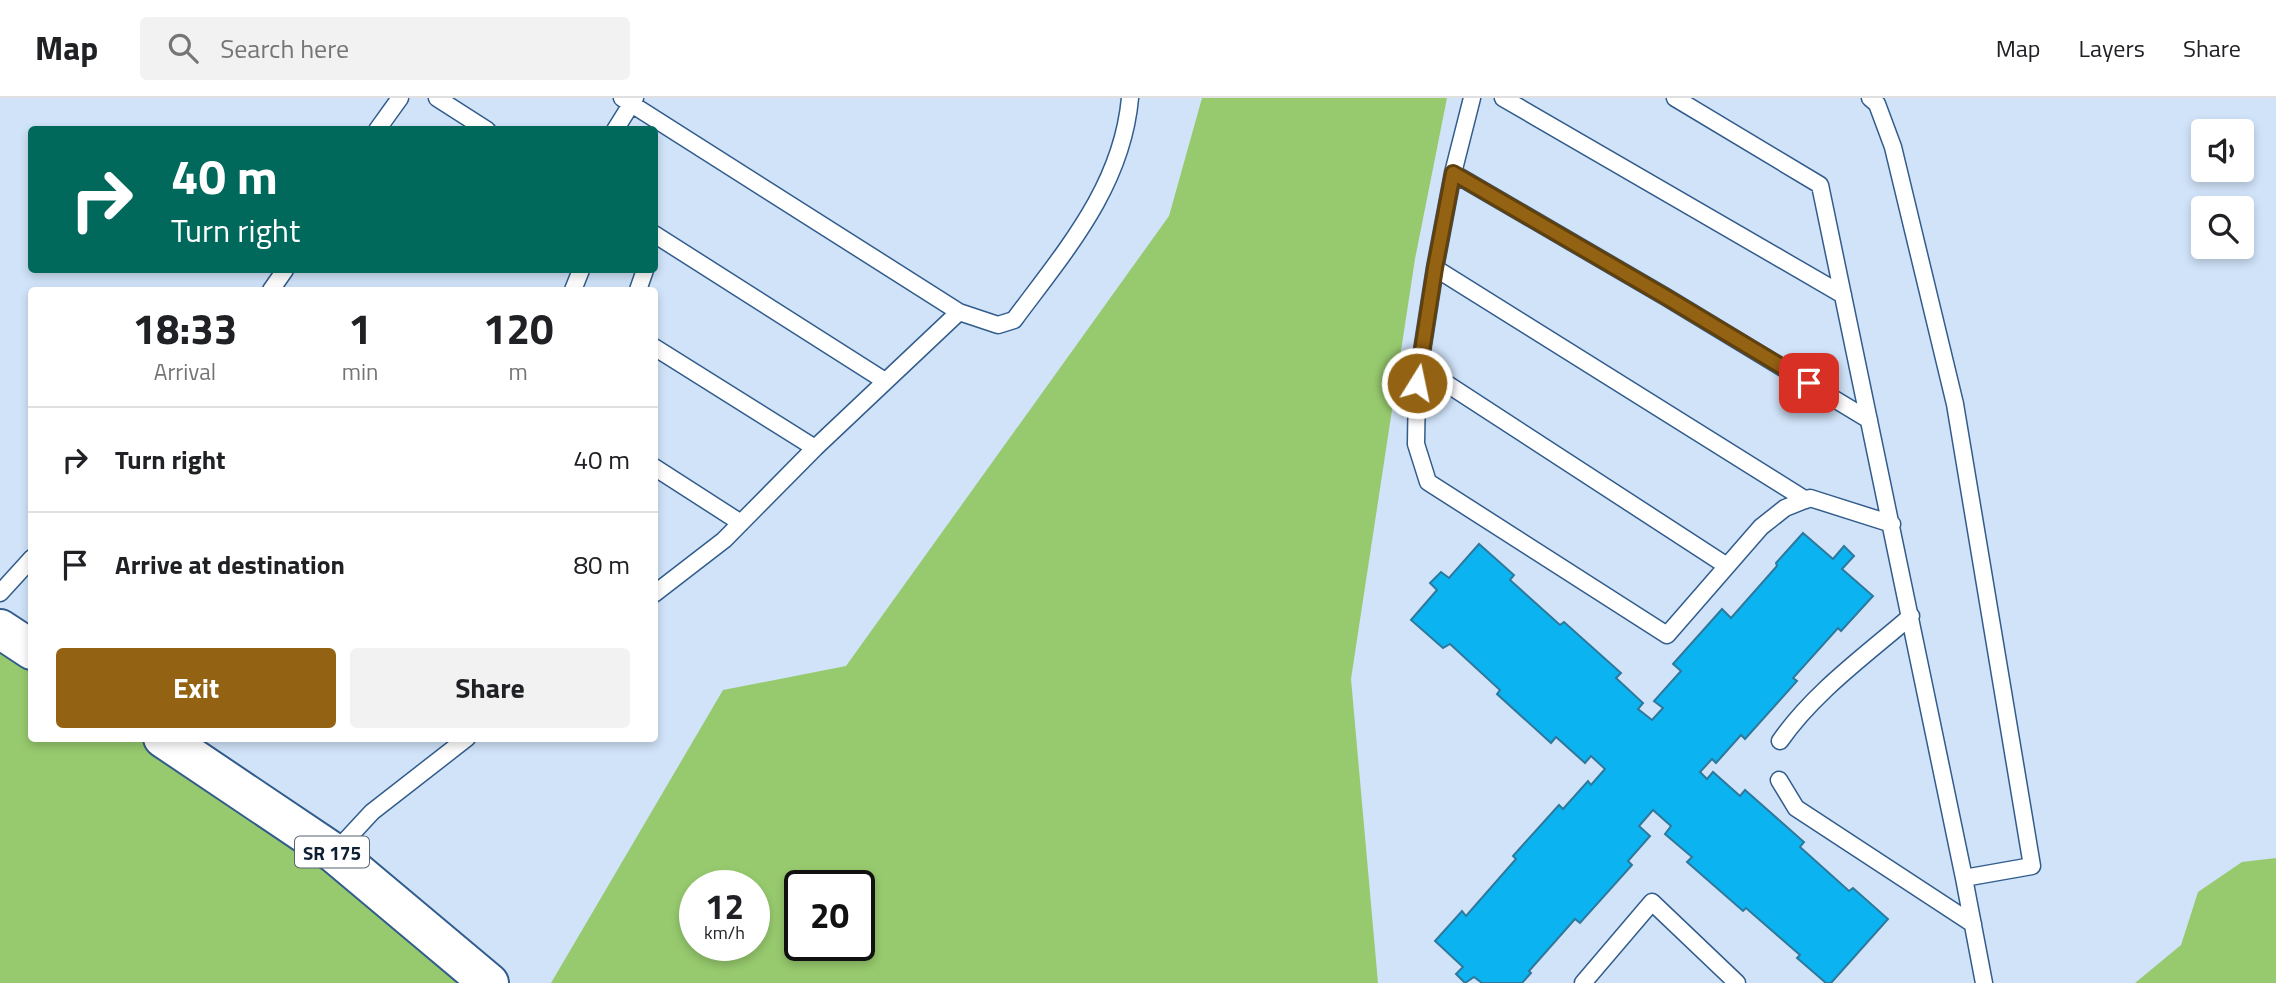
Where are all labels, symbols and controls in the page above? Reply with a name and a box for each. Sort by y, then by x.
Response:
search box [140,17,630,80]
text: Map [35,23,98,73]
icon: search [164,29,202,67]
text: Search here [220,29,349,68]
text: Map [1996,30,2041,66]
text: Layers [2079,30,2145,66]
text: Share [2183,30,2241,66]
map controls [2191,119,2254,259]
button: sound [2191,119,2254,182]
text: 40 m [171,138,278,213]
icon: right [56,154,147,245]
button: search [2191,196,2254,259]
text: Turn right [171,206,300,254]
text: 18:33 [132,296,237,360]
text: 1 [348,296,372,360]
text: 120 [483,296,553,360]
position arrow [1380,346,1454,420]
pin [1779,353,1839,413]
text: Arrival [154,354,216,389]
text: min [342,354,378,389]
text: m [509,354,528,389]
icon: arrive [1790,364,1828,402]
text: Turn right [115,440,226,479]
text: 40 m [573,440,630,479]
icon: right [56,441,94,479]
text: Arrive at destination [115,545,345,584]
text: 80 m [573,545,630,584]
icon: arrive [56,546,94,584]
button: Exit [56,648,336,728]
button: Share [350,648,630,728]
road number: SR 175 [295,836,369,867]
speed limit sign: 20 [784,870,875,961]
text: 12 [705,879,744,933]
text: km/h [704,919,745,946]

